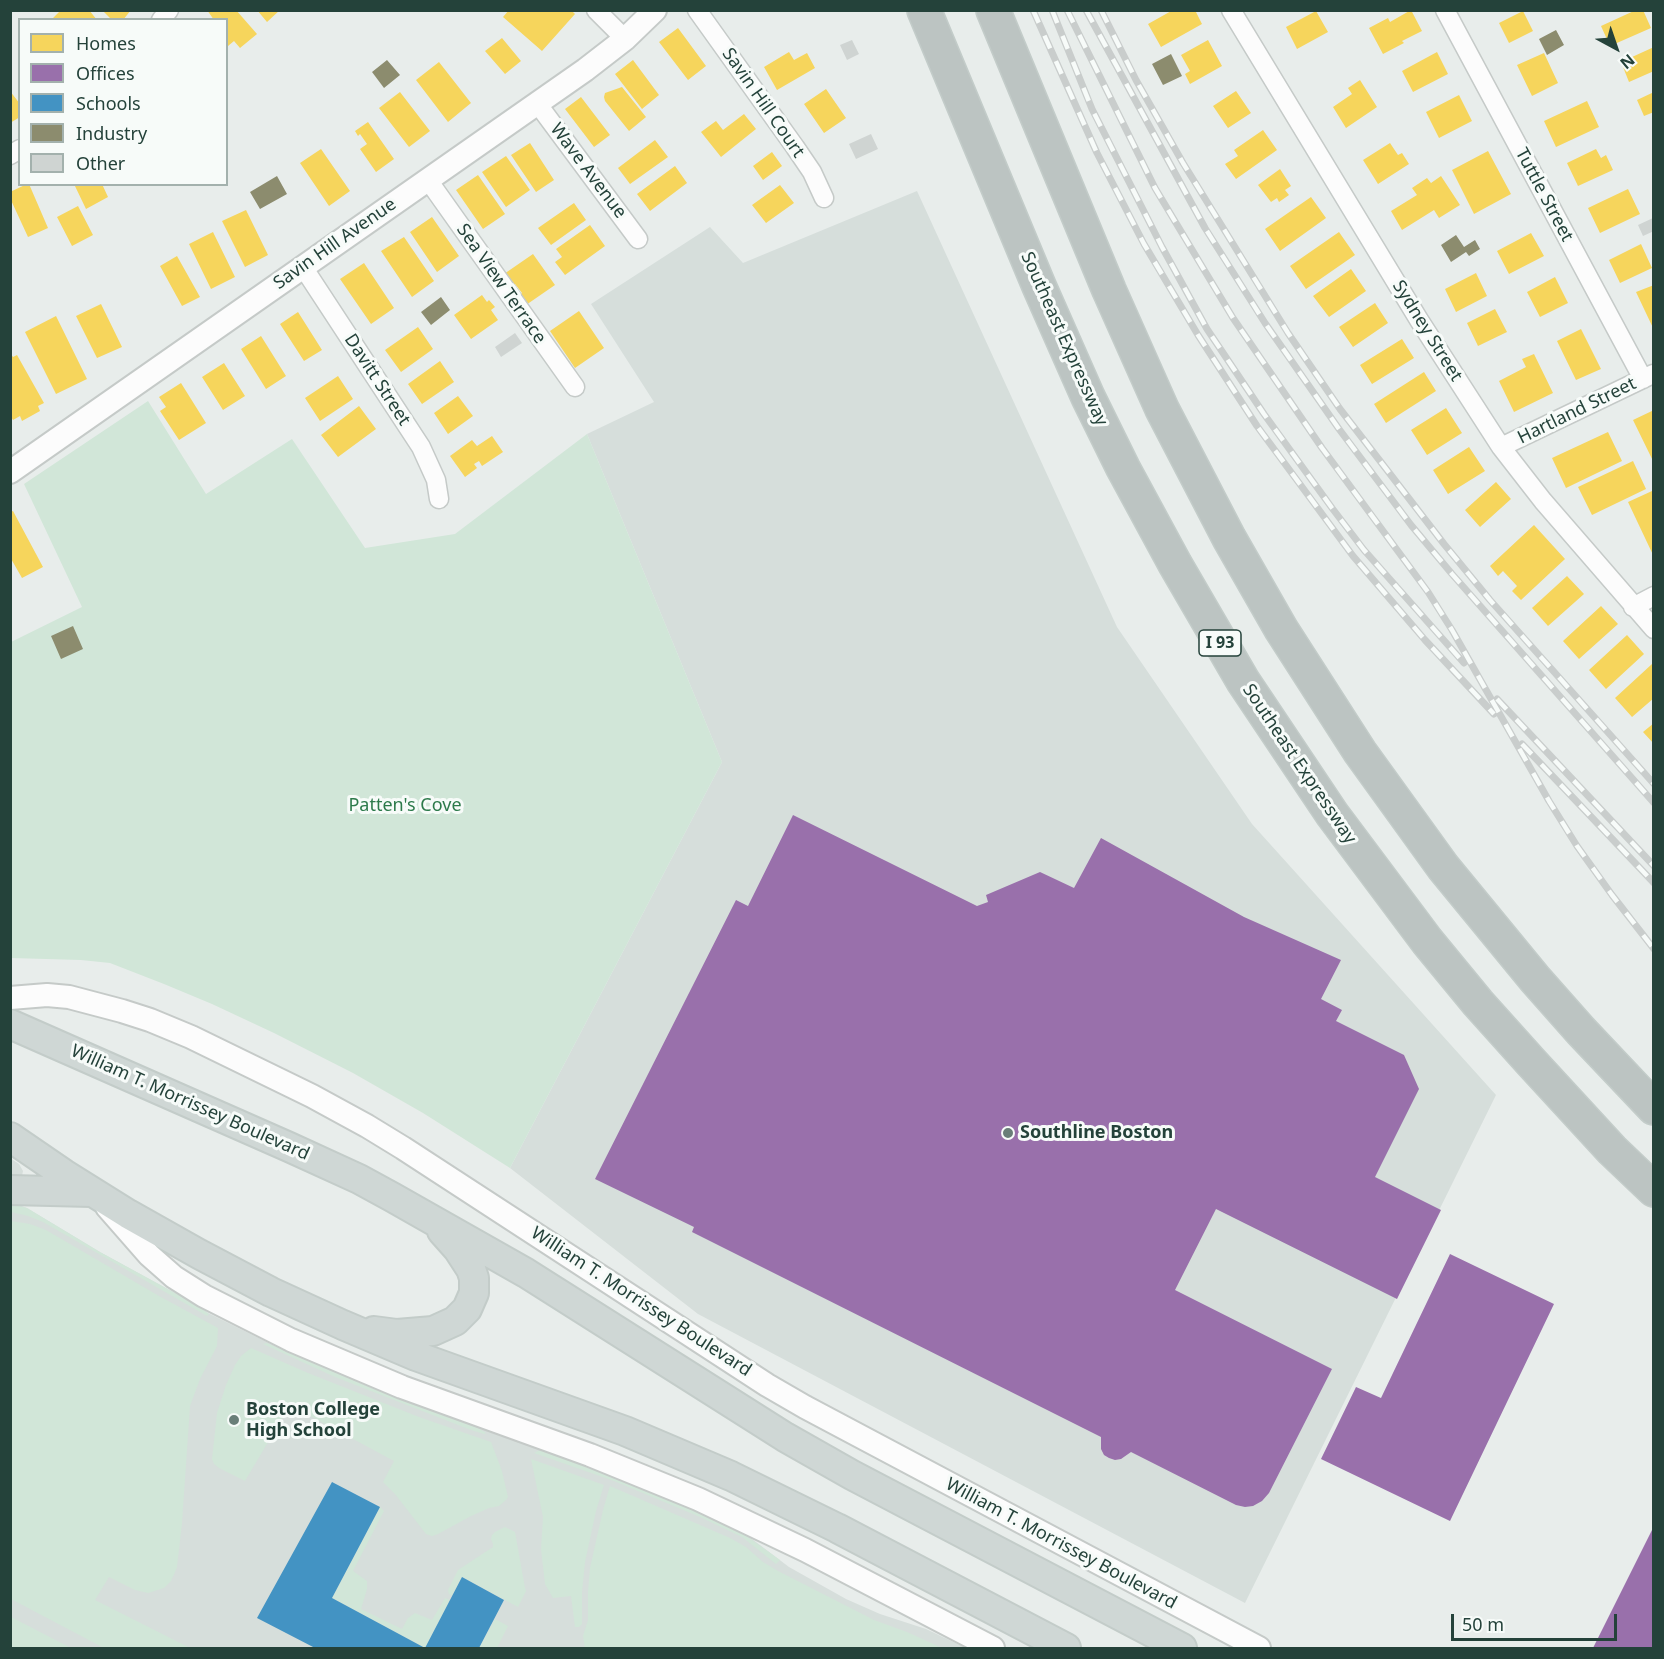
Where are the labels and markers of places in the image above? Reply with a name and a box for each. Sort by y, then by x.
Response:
place label: Southline Boston [1020,1122,1173,1144]
marker: Southline Boston [1001,1126,1015,1140]
place label: Boston College High School [246,1399,380,1442]
marker: Boston College High School [227,1413,241,1427]

